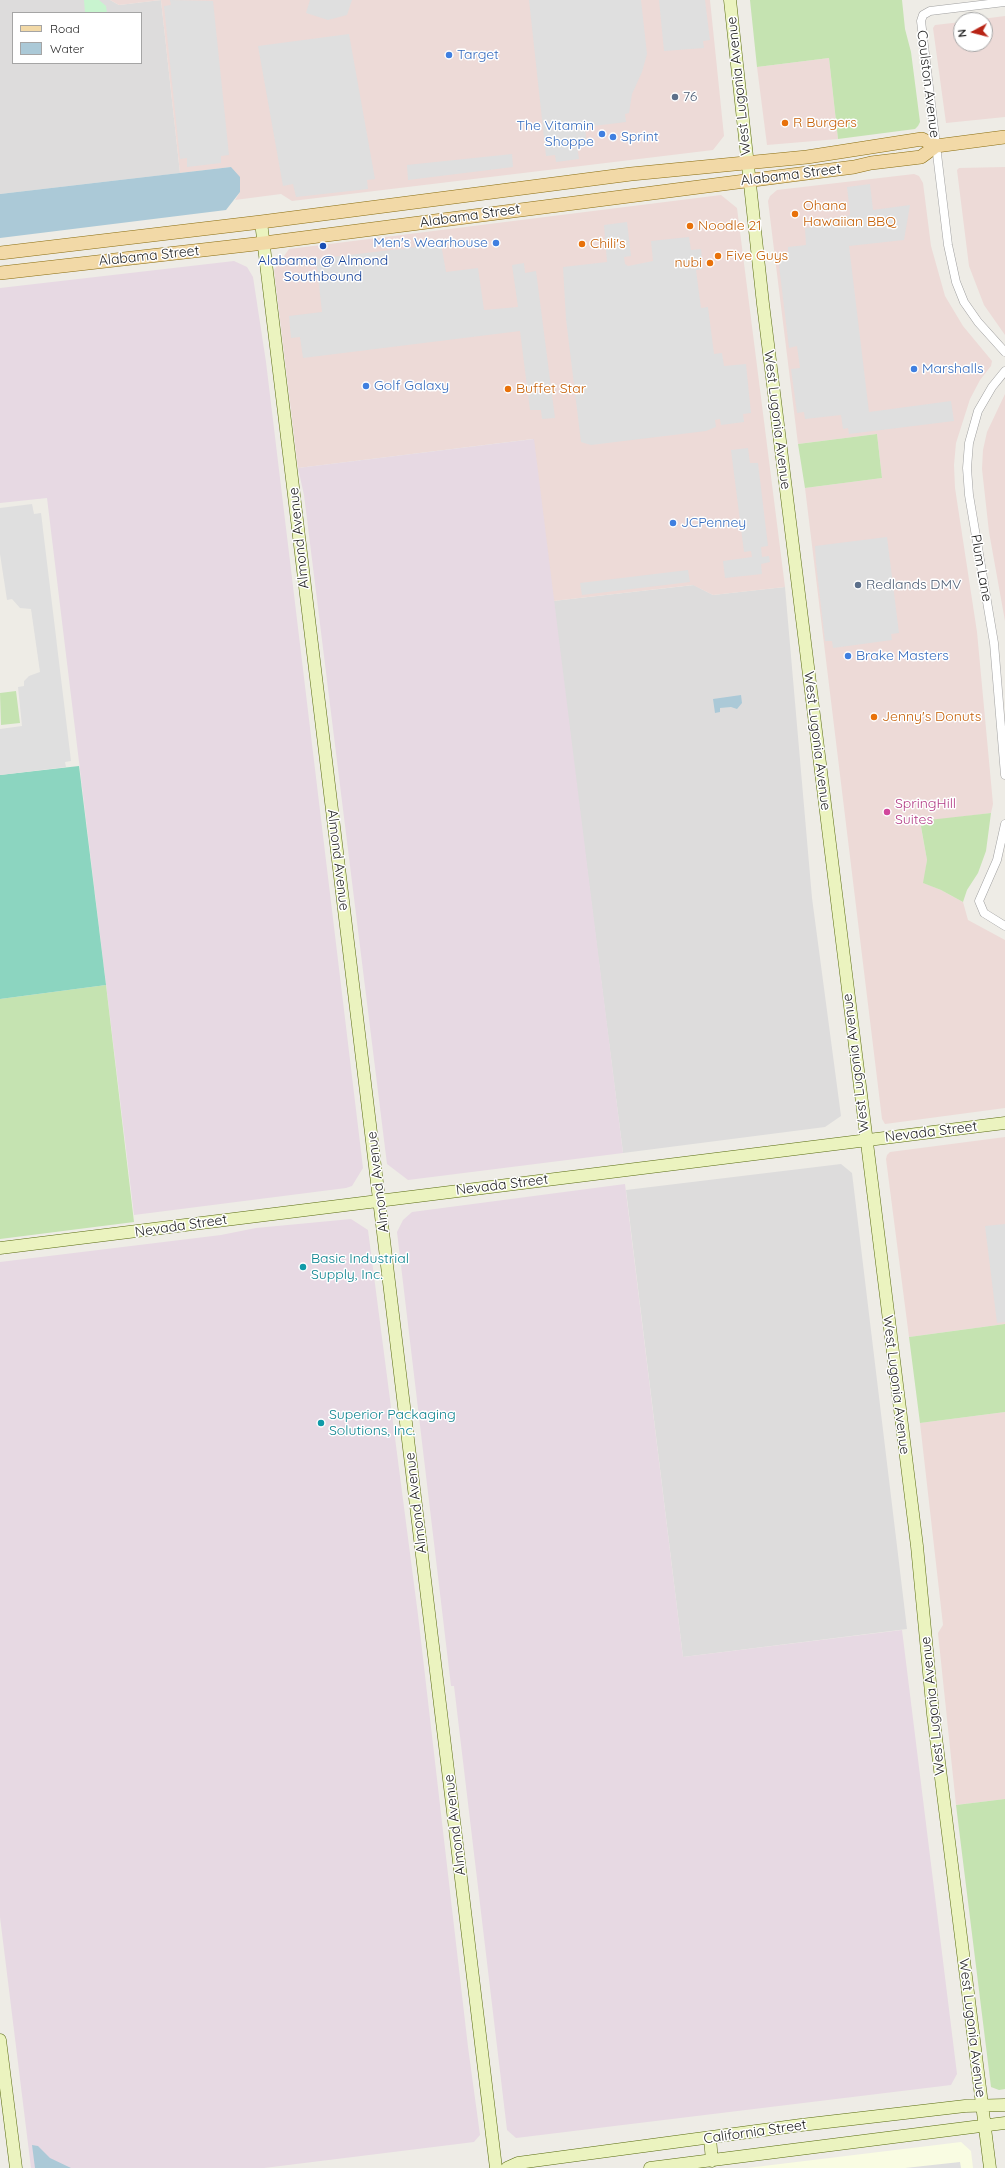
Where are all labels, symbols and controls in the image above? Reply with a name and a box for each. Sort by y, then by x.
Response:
legend [12,12,142,64]
north arrow [953,12,993,52]
street label: West Lugonia Avenue [723,16,755,156]
text: Road [50,21,80,36]
text: N [955,28,970,38]
street label: Coulston Avenue [913,29,943,139]
text: Water [50,41,84,56]
place label: Target [457,47,499,63]
marker: Target [444,50,454,60]
place label: 76 [683,89,697,105]
marker: 76 [670,92,680,102]
place label: R Burgers [793,115,857,131]
place label: The Vitamin Shoppe [516,118,594,150]
marker: R Burgers [780,118,790,128]
marker: The Vitamin Shoppe [597,129,607,139]
place label: Sprint [621,129,659,145]
marker: Sprint [608,132,618,142]
street label: Alabama Street [740,161,842,189]
place label: Ohana Hawaiian BBQ [803,198,896,230]
street label: Alabama Street [419,201,521,231]
marker: Ohana Hawaiian BBQ [790,209,800,219]
place label: Noodle 21 [698,218,761,234]
marker: Noodle 21 [685,221,695,231]
place label: Men's Wearhouse [373,235,488,251]
place label: Chili's [590,236,626,252]
marker: Men's Wearhouse [491,238,501,248]
marker: Chili's [577,239,587,249]
marker: Alabama @ Almond Southbound [318,241,328,251]
street label: Alabama Street [98,242,200,270]
place label: Five Guys [726,248,788,264]
marker: Five Guys [713,251,723,261]
place label: Alabama @ Almond Southbound [258,253,388,286]
place label: nubi [674,255,702,271]
marker: nubi [705,258,715,268]
street label: West Lugonia Avenue [760,350,794,490]
place label: Marshalls [922,361,983,377]
marker: Marshalls [909,364,919,374]
place label: Golf Galaxy [374,378,449,394]
marker: Golf Galaxy [361,381,371,391]
place label: Buffet Star [516,381,586,397]
marker: Buffet Star [503,384,513,394]
street label: Almond Avenue [285,487,313,589]
place label: JCPenney [681,515,746,531]
marker: JCPenney [668,518,678,528]
street label: Plum Lane [967,533,995,603]
place label: Redlands DMV [866,577,961,593]
marker: Redlands DMV [853,580,863,590]
place label: Brake Masters [856,648,949,664]
marker: Brake Masters [843,651,853,661]
street label: West Lugonia Avenue [800,671,834,811]
place label: Jenny's Donuts [882,709,981,725]
marker: Jenny's Donuts [869,712,879,722]
place label: SpringHill Suites [895,796,956,828]
marker: SpringHill Suites [882,807,892,817]
street label: Almond Avenue [323,808,353,912]
street label: West Lugonia Avenue [839,993,873,1133]
street label: Nevada Street [884,1118,978,1146]
street label: Almond Avenue [363,1130,393,1234]
street label: Nevada Street [455,1171,549,1199]
street label: Nevada Street [134,1211,228,1241]
place label: Basic Industrial Supply, Inc. [311,1251,409,1284]
marker: Basic Industrial Supply, Inc. [298,1262,308,1272]
street label: West Lugonia Avenue [879,1315,913,1455]
place label: Superior Packaging Solutions, Inc. [329,1407,456,1440]
marker: Superior Packaging Solutions, Inc. [316,1418,326,1428]
street label: Almond Avenue [401,1451,431,1555]
street label: West Lugonia Avenue [917,1636,949,1776]
street label: Almond Avenue [440,1773,470,1877]
street label: West Lugonia Avenue [955,1958,989,2098]
street label: California Street [702,2116,808,2148]

